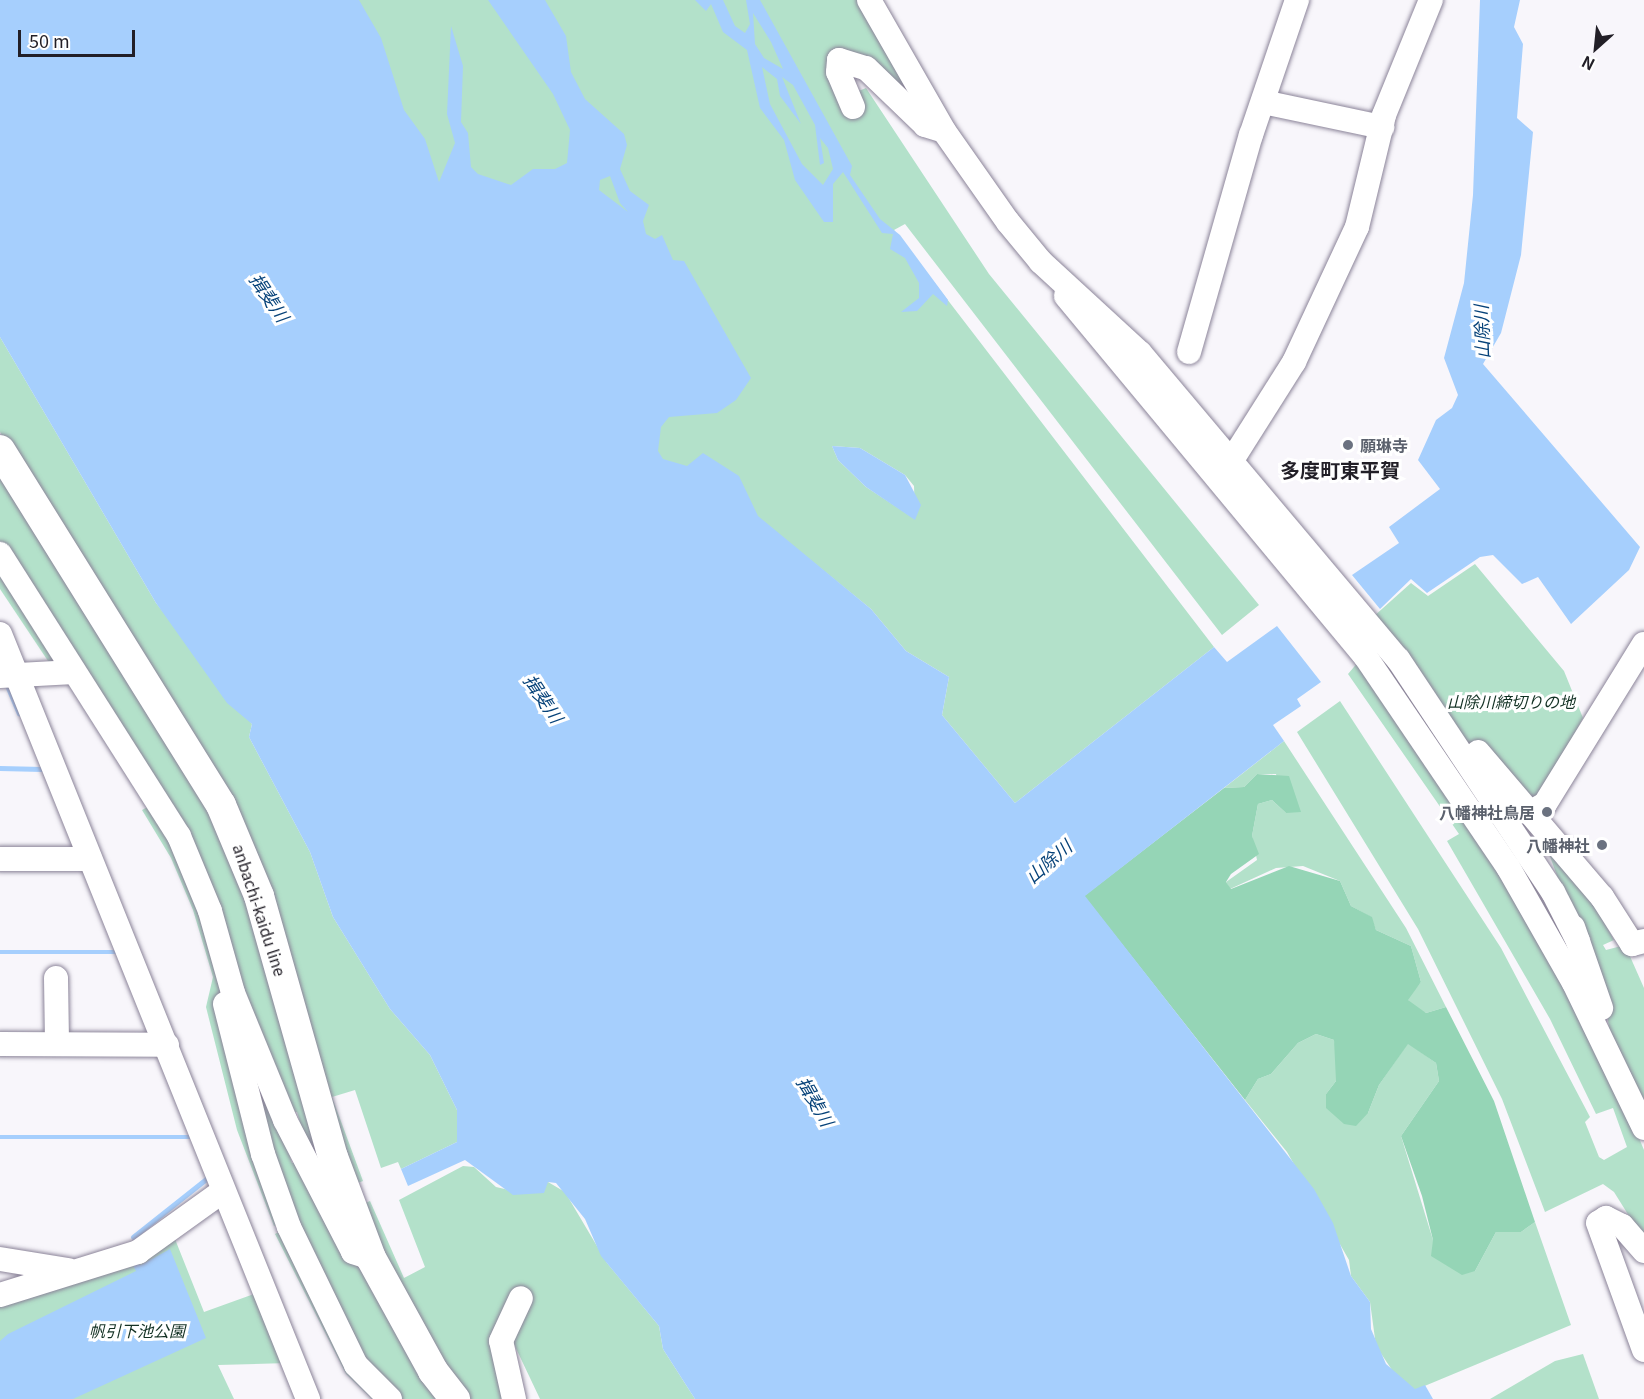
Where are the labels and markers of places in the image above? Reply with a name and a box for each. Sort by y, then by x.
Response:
place label: 願琳寺 [1360,435,1408,455]
marker: 願琳寺 [1341,438,1355,452]
place label: 八幡神社鳥居 [1439,802,1535,822]
marker: 八幡神社鳥居 [1540,805,1554,819]
place label: 八幡神社 [1526,835,1590,855]
marker: 八幡神社 [1595,838,1609,852]

